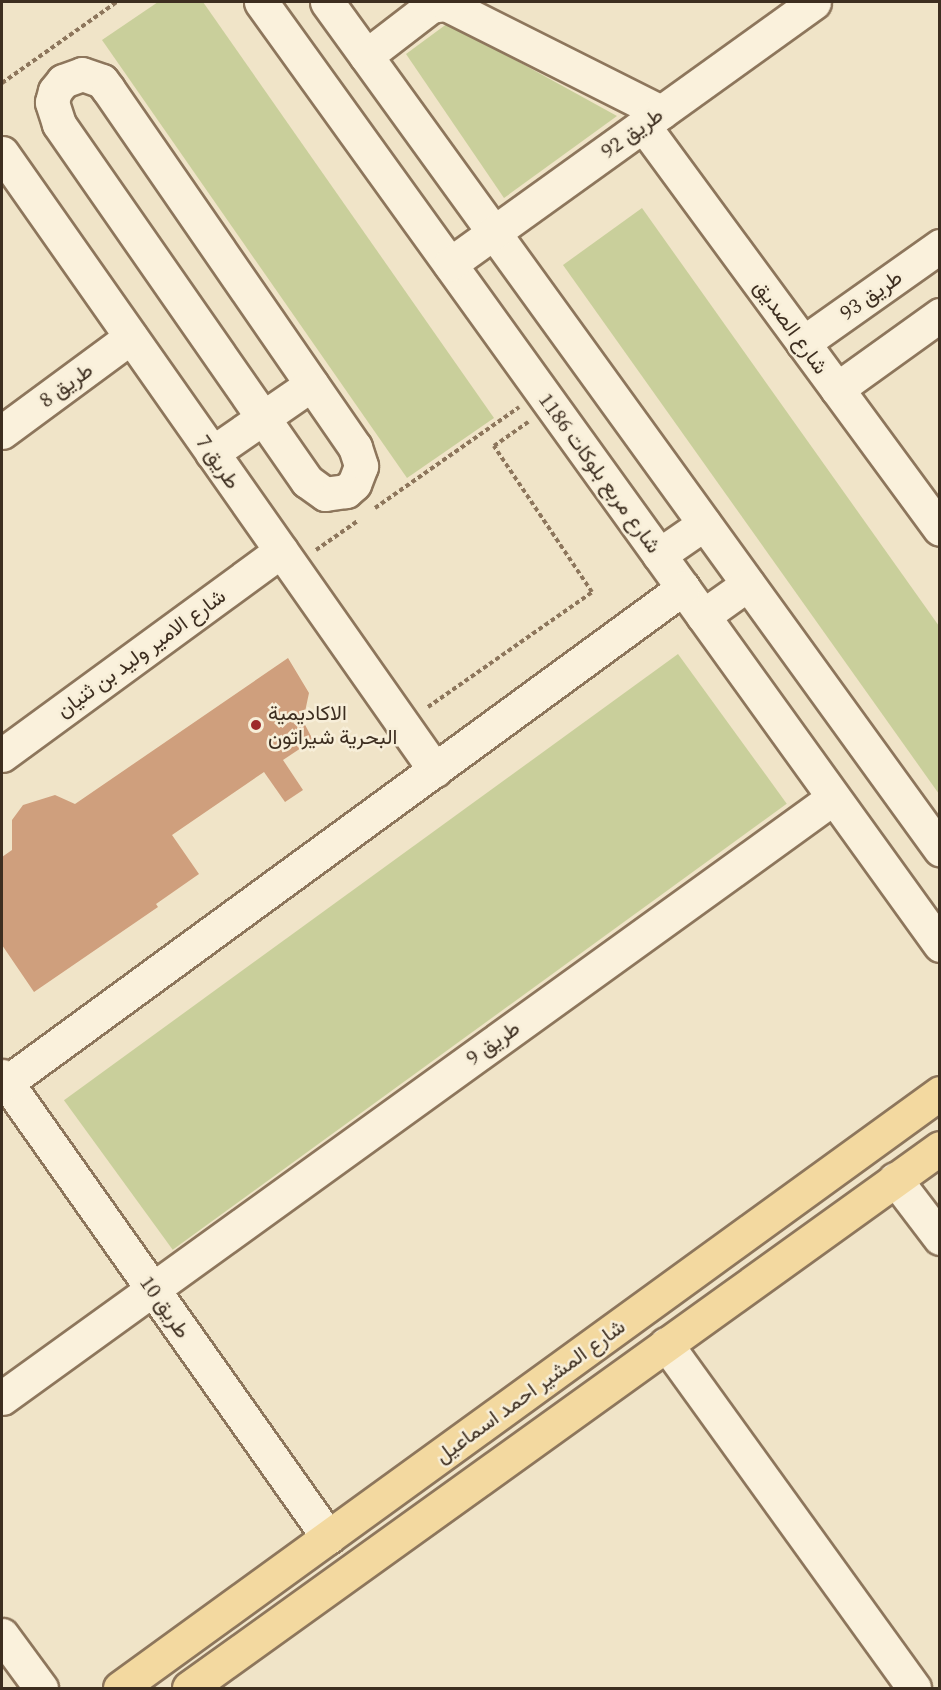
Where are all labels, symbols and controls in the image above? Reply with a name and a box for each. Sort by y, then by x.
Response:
street label: طريق 92 [596,102,668,164]
street label: طريق 93 [835,264,907,326]
street label: شارع الصديق [748,275,834,379]
street label: طريق 8 [34,357,98,413]
street label: شارع مربع بلوكات 1186 [533,388,667,558]
street label: طريق 7 [190,430,246,494]
street label: شارع الامير وليد بن ثنيان [51,583,231,723]
place label: الاكاديمية البحرية شيراتون [268,700,397,750]
marker: الاكاديمية البحرية شيراتون [249,718,263,732]
street label: طريق 9 [461,1015,525,1071]
street label: طريق 10 [134,1271,196,1343]
street label: شارع المشير احمد اسماعيل [430,1314,630,1468]

